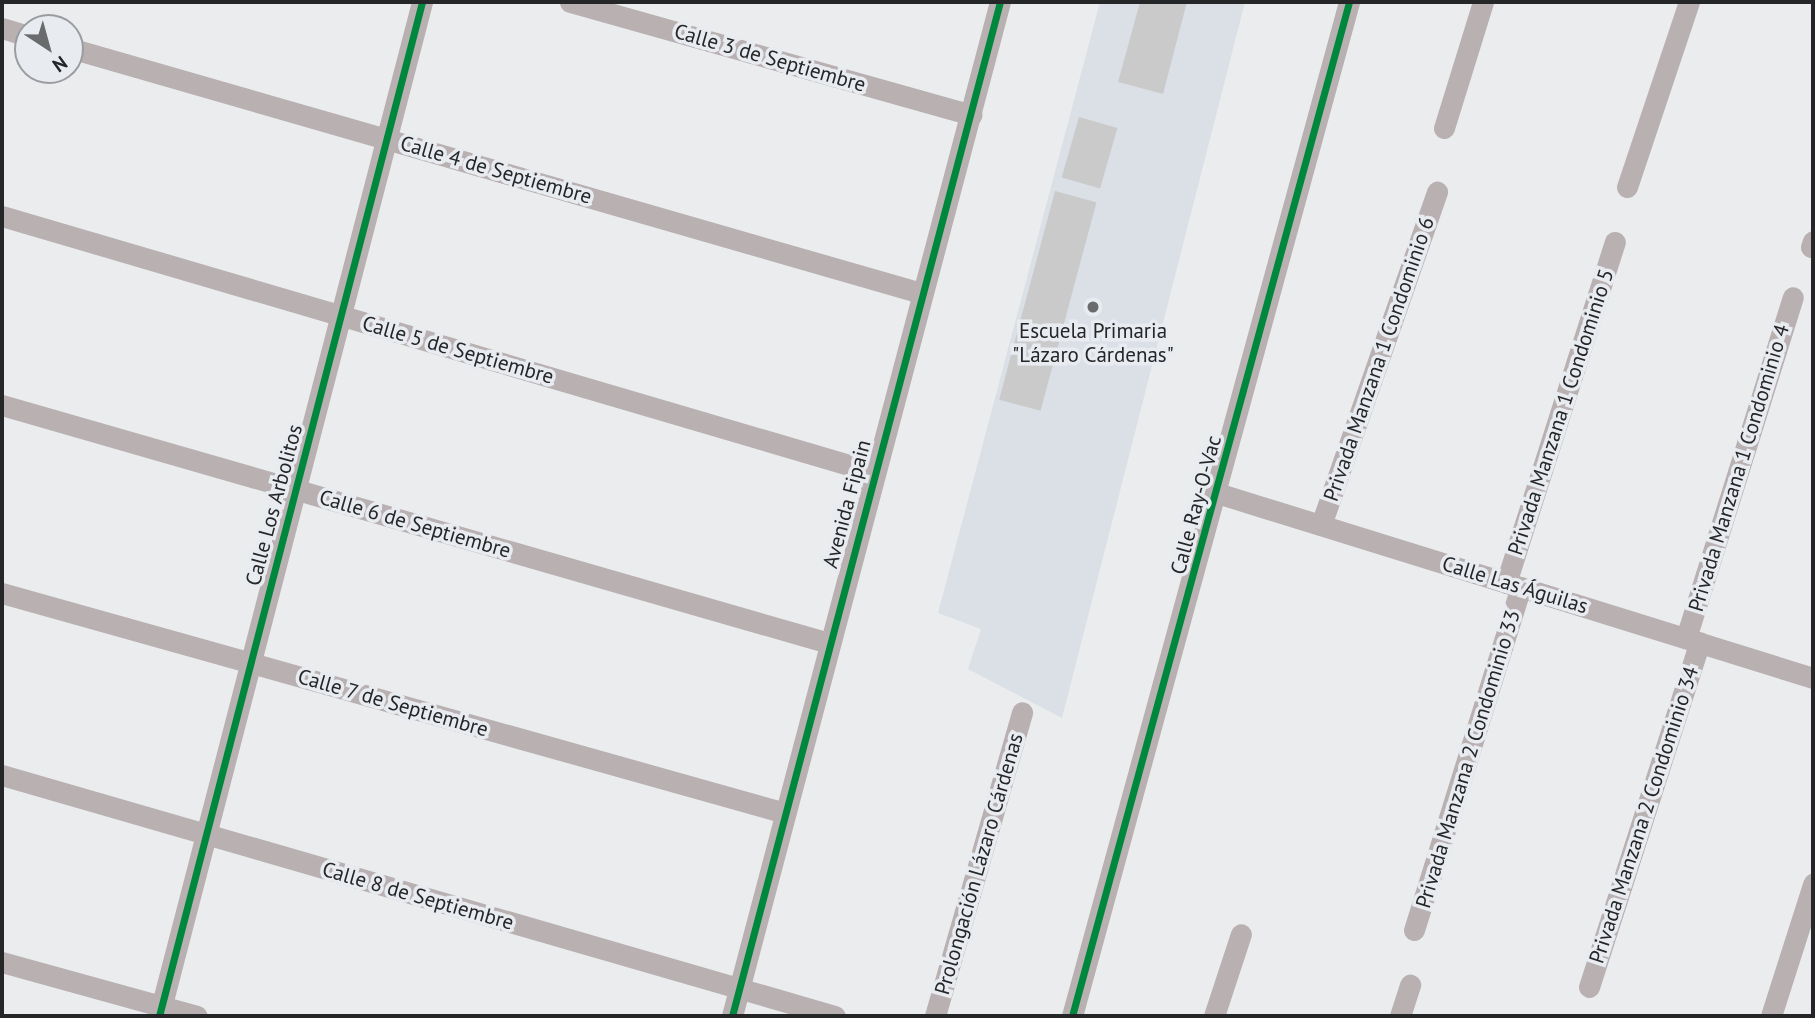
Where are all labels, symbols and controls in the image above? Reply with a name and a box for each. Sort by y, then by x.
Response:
north arrow [14,14,84,84]
street label: Calle 3 de Septiembre [671,19,869,97]
text: N [48,51,72,78]
street label: Calle 4 de Septiembre [397,131,595,209]
street label: Privada Manzana 1 Condominio 6 [1318,213,1440,505]
street label: Privada Manzana 1 Condominio 5 [1503,266,1619,558]
marker: Escuela Primaria "Lázaro Cárdenas" [1085,299,1101,315]
street label: Calle 5 de Septiembre [359,311,557,389]
place label: Escuela Primaria "Lázaro Cárdenas" [1012,318,1174,368]
street label: Privada Manzana 1 Condominio 4 [1683,321,1795,615]
street label: Calle Los Arbolitos [240,421,308,589]
street label: Calle Ray-O-Vac [1165,433,1227,577]
street label: Avenida Fipain [818,437,876,571]
street label: Calle 6 de Septiembre [316,485,514,563]
street label: Calle Las Águilas [1439,551,1591,619]
street label: Privada Manzana 2 Condominio 33 [1411,607,1525,911]
street label: Privada Manzana 2 Condominio 34 [1584,663,1704,967]
street label: Calle 7 de Septiembre [294,664,492,742]
street label: Prolongación Lázaro Cárdenas [930,730,1028,998]
street label: Calle 8 de Septiembre [319,857,517,935]

